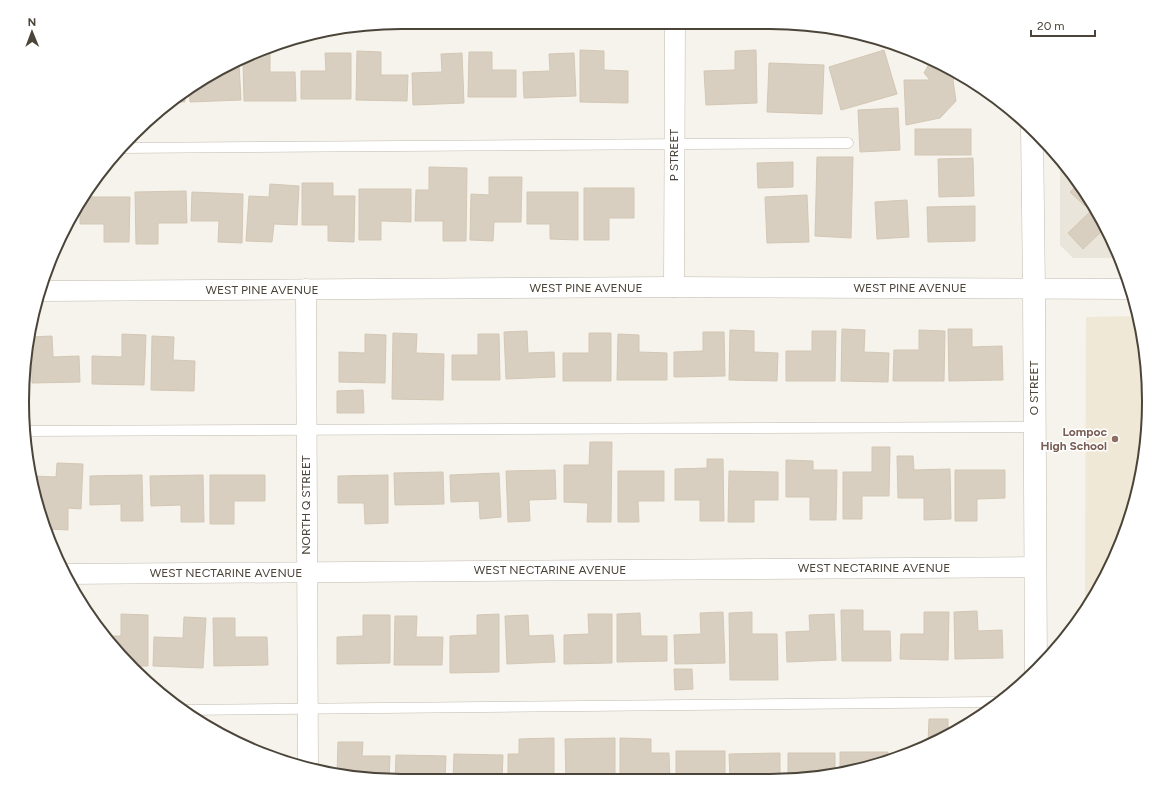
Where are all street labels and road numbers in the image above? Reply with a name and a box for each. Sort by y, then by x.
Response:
street label: P STREET [667,129,681,181]
street label: WEST PINE AVENUE [529,281,643,295]
street label: WEST PINE AVENUE [853,281,967,295]
street label: WEST PINE AVENUE [205,283,319,297]
street label: O STREET [1027,360,1041,415]
street label: NORTH Q STREET [299,455,313,555]
street label: WEST NECTARINE AVENUE [798,561,950,575]
street label: WEST NECTARINE AVENUE [474,563,626,577]
street label: WEST NECTARINE AVENUE [150,566,302,580]

